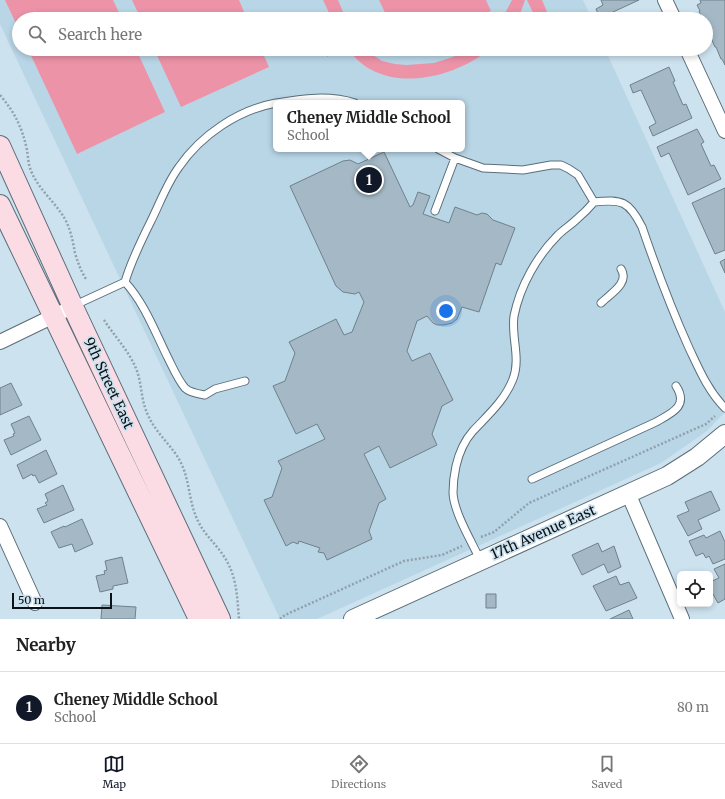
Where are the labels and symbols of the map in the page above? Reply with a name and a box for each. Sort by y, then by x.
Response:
pin: 1 [356,165,382,195]
your location [436,301,456,321]
street label: 9th Street East [80,334,138,432]
street label: 17th Avenue East [488,501,599,563]
scale bar [12,591,112,610]

